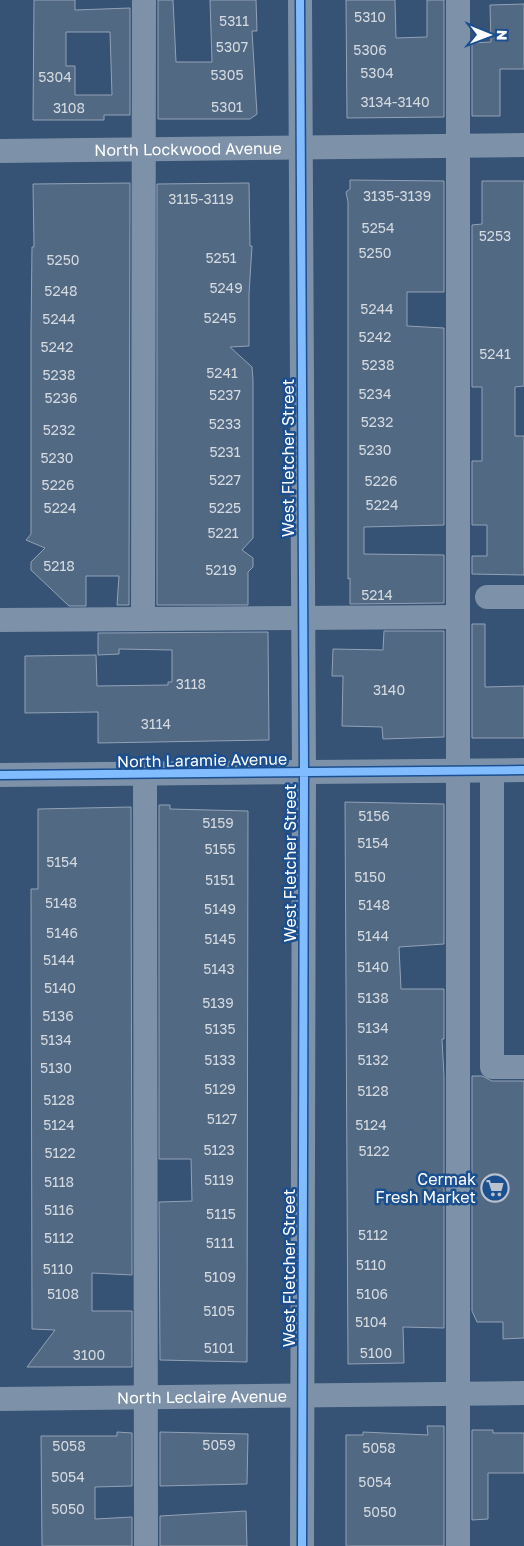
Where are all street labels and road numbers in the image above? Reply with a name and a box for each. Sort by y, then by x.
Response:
street label: North Lockwood Avenue [94,138,282,160]
street label: West Fletcher Street [278,379,298,537]
street label: North Laramie Avenue [117,749,287,771]
street label: West Fletcher Street [280,784,300,942]
street label: West Fletcher Street [279,1189,299,1347]
street label: North Leclaire Avenue [117,1386,287,1408]

